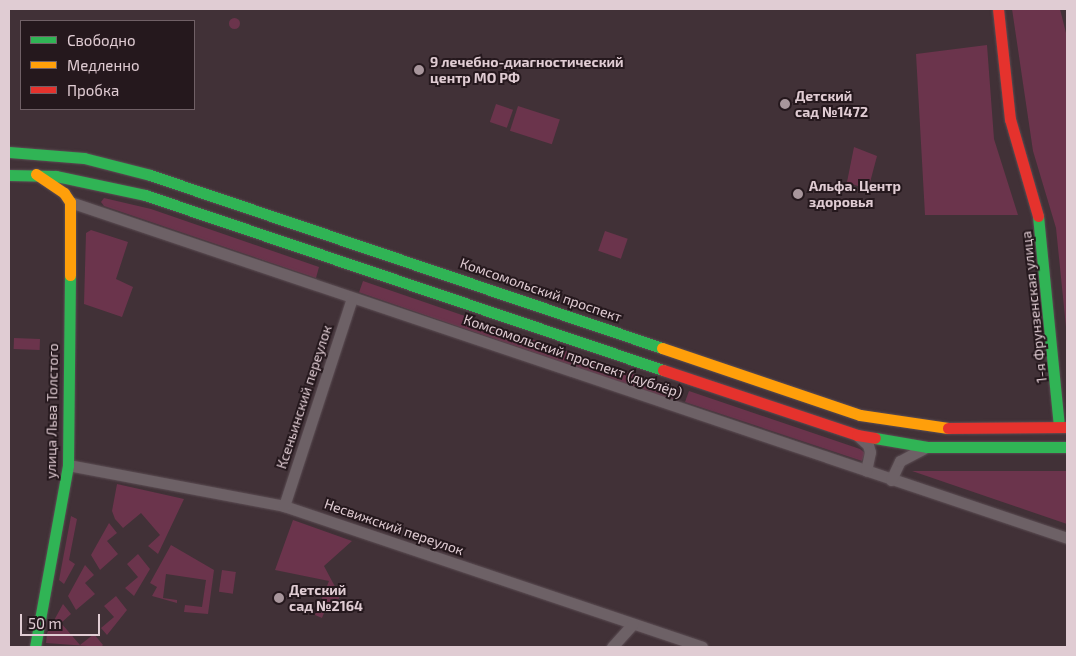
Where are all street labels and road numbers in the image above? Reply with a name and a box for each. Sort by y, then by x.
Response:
street label: 1-я Фрунзенская улица [1018,230,1050,384]
street label: Комсомольский проспект [458,254,624,326]
street label: Комсомольский проспект (дублёр) [461,311,685,401]
street label: Ксеньинский переулок [273,323,335,471]
street label: улица Льва Толстого [42,343,62,479]
street label: Несвижский переулок [322,495,466,559]

